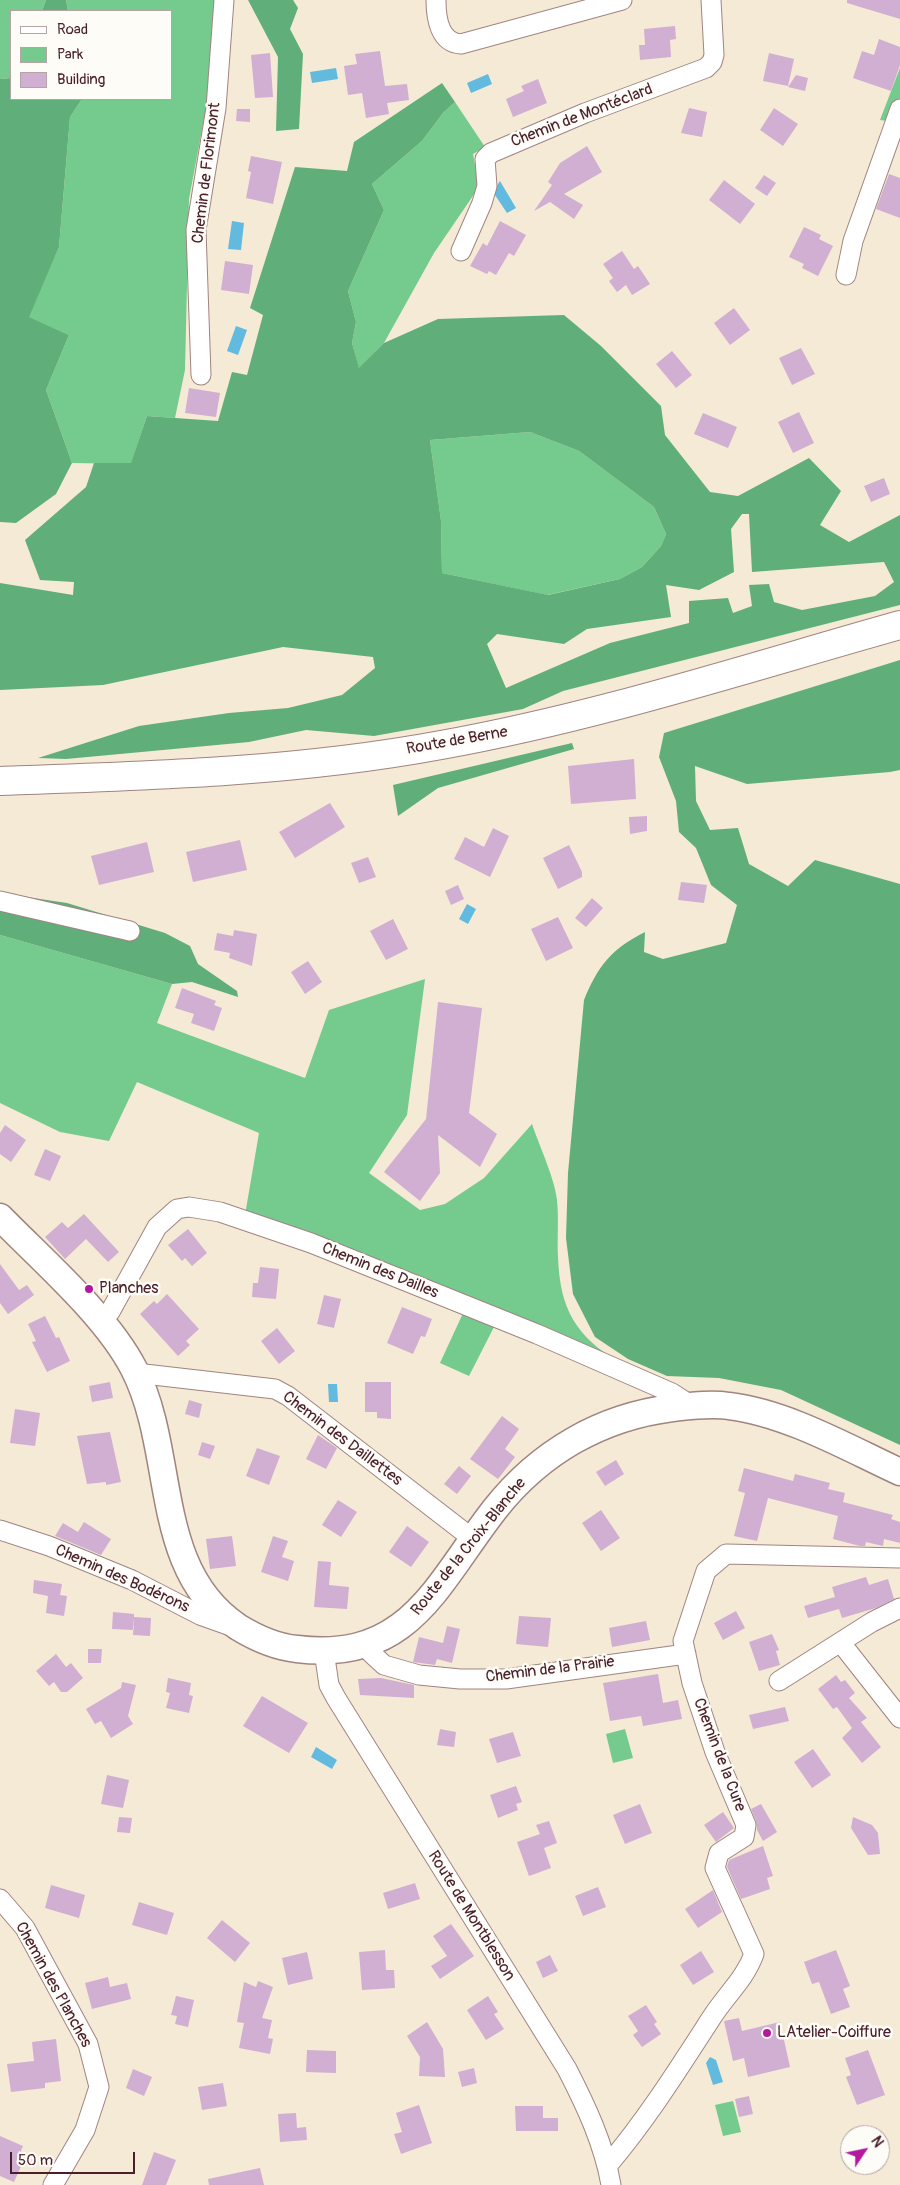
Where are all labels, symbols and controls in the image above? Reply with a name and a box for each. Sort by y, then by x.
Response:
legend [10,10,172,100]
text: Road [57,20,88,39]
text: Park [57,45,83,64]
text: Building [57,70,105,89]
street label: Chemin de Montéclard [508,80,656,152]
street label: Chemin de Florimont [189,101,225,245]
street label: Route de Berne [405,723,509,759]
street label: Chemin des Dailles [319,1239,441,1303]
place label: Planches [99,1279,158,1299]
marker: Planches [83,1283,95,1295]
street label: Chemin des Daillettes [278,1388,406,1490]
street label: Route de la Croix-Blanche [408,1474,530,1620]
street label: Chemin des Bodérons [52,1541,192,1617]
street label: Chemin de la Prairie [485,1653,615,1687]
street label: Chemin de la Cure [689,1696,749,1814]
street label: Route de Montblesson [423,1847,519,1985]
street label: Chemin des Planches [11,1919,95,2051]
place label: LAtelier-Coiffure [777,2023,891,2043]
marker: LAtelier-Coiffure [761,2027,773,2039]
north arrow [840,2125,890,2175]
text: N [867,2133,887,2151]
scale bar [12,2142,138,2174]
text: 50 m [18,2151,53,2170]

